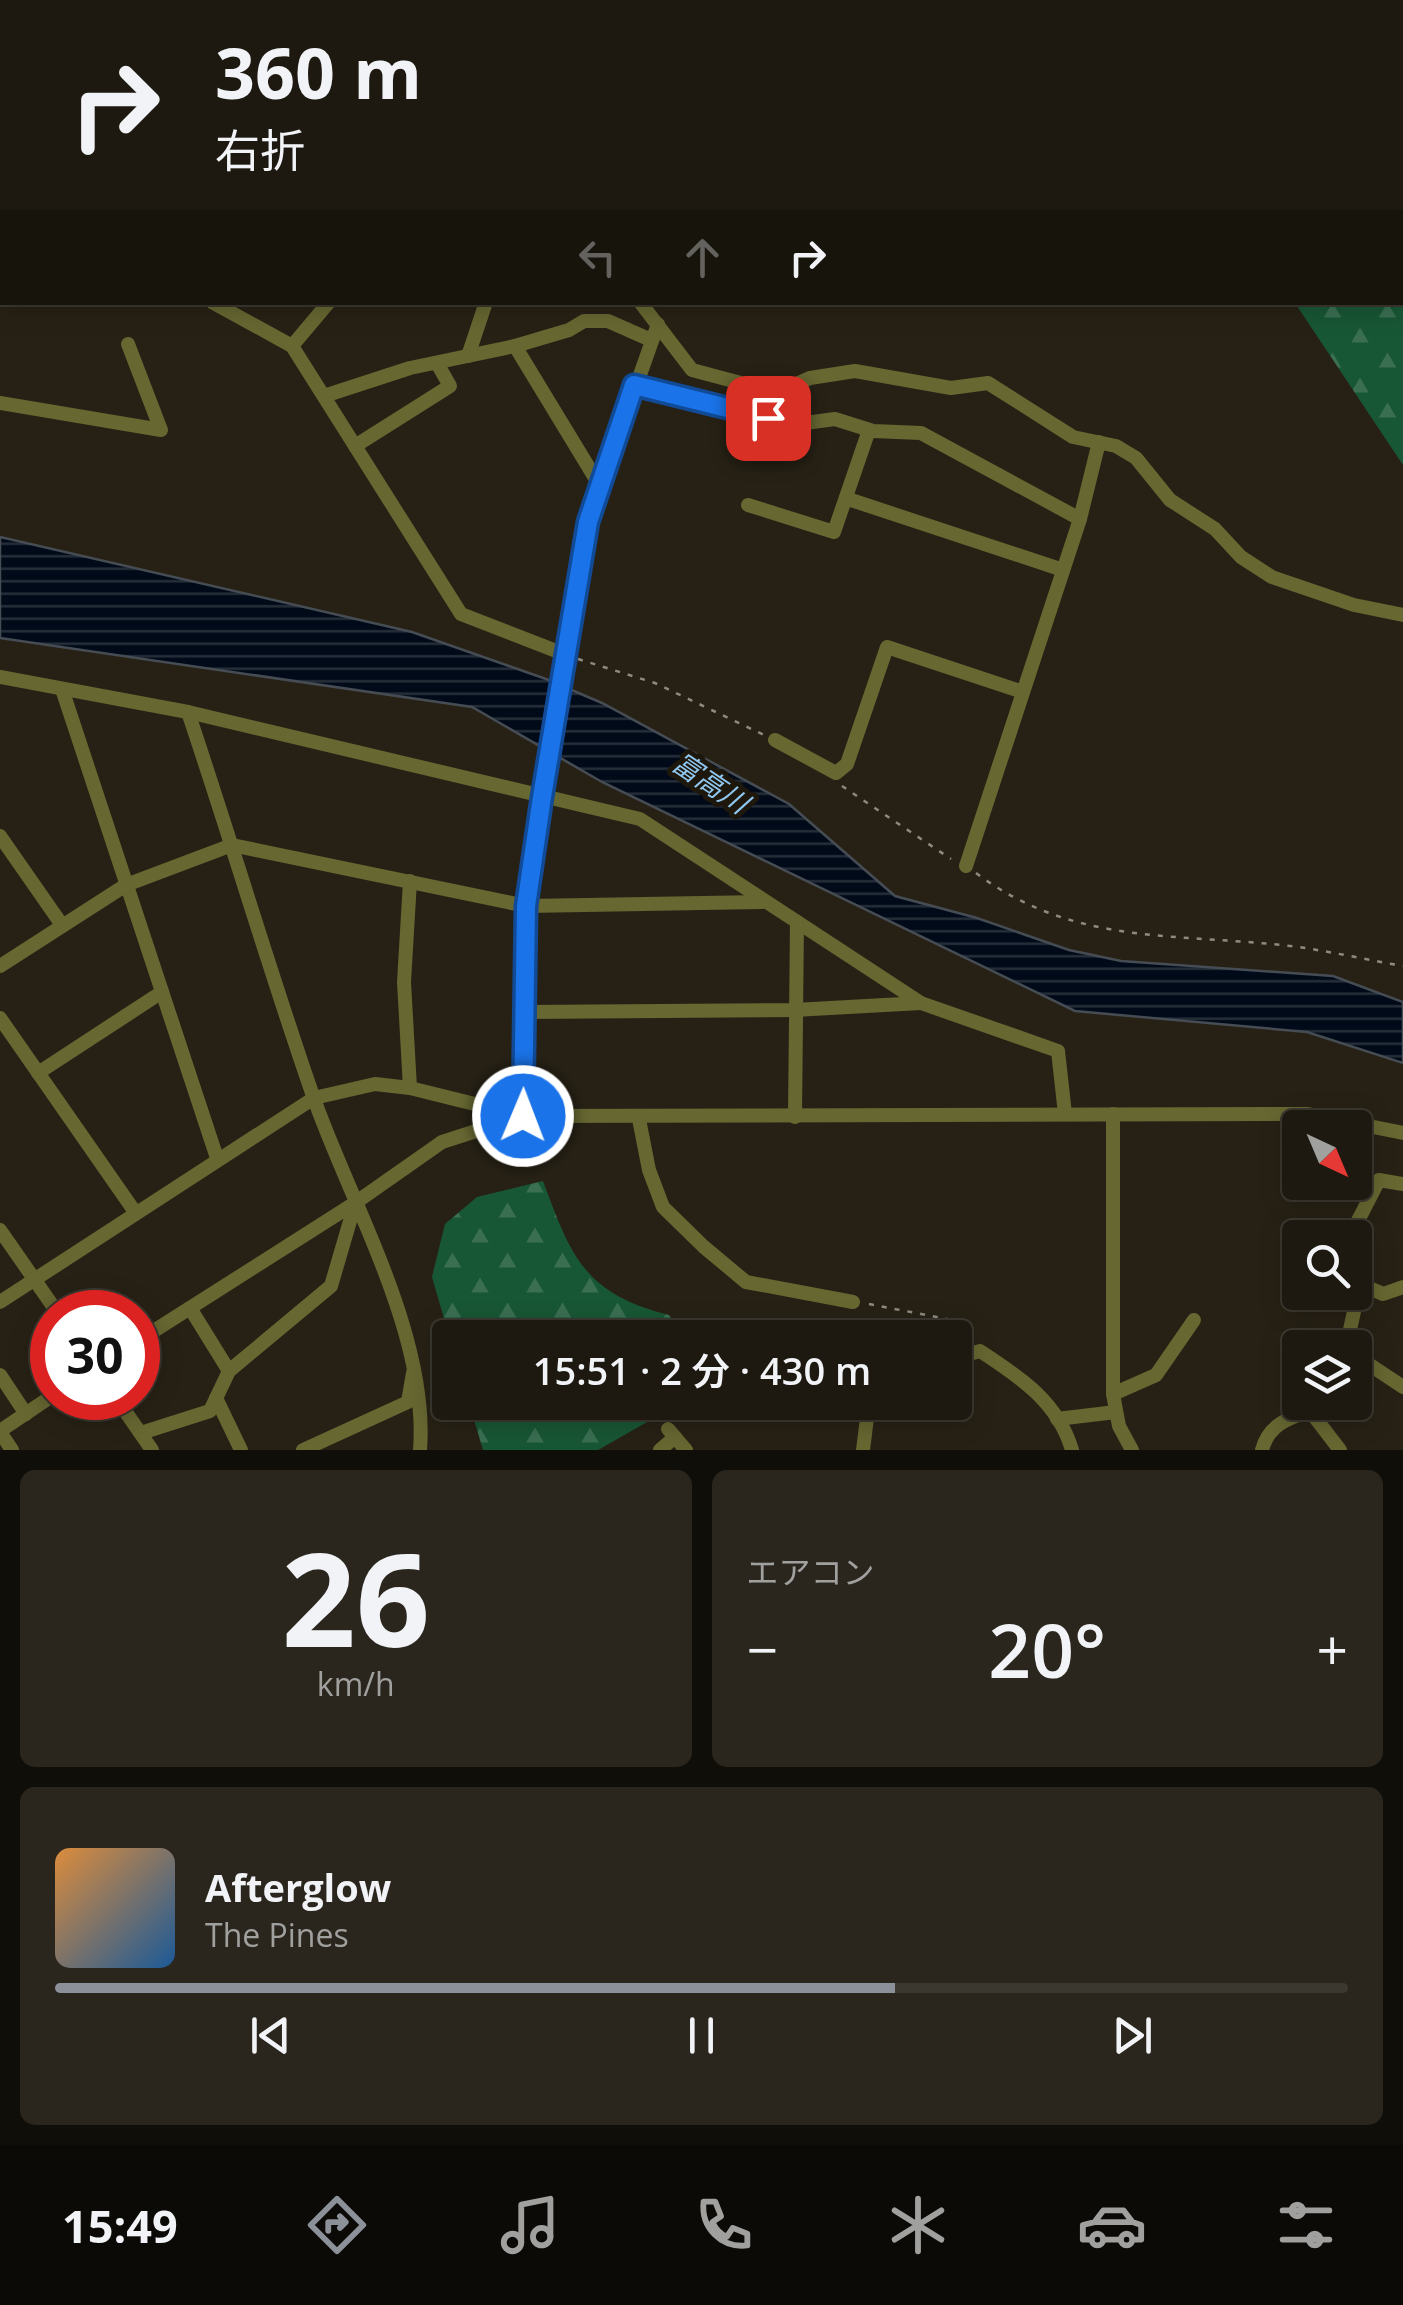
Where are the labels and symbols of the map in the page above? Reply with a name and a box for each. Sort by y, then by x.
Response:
pin [726,376,811,461]
water label: 富高川 [666,743,759,823]
position arrow [471,1064,575,1168]
north arrow [1282,1110,1372,1200]
speed limit sign: 30 [30,1290,160,1420]

